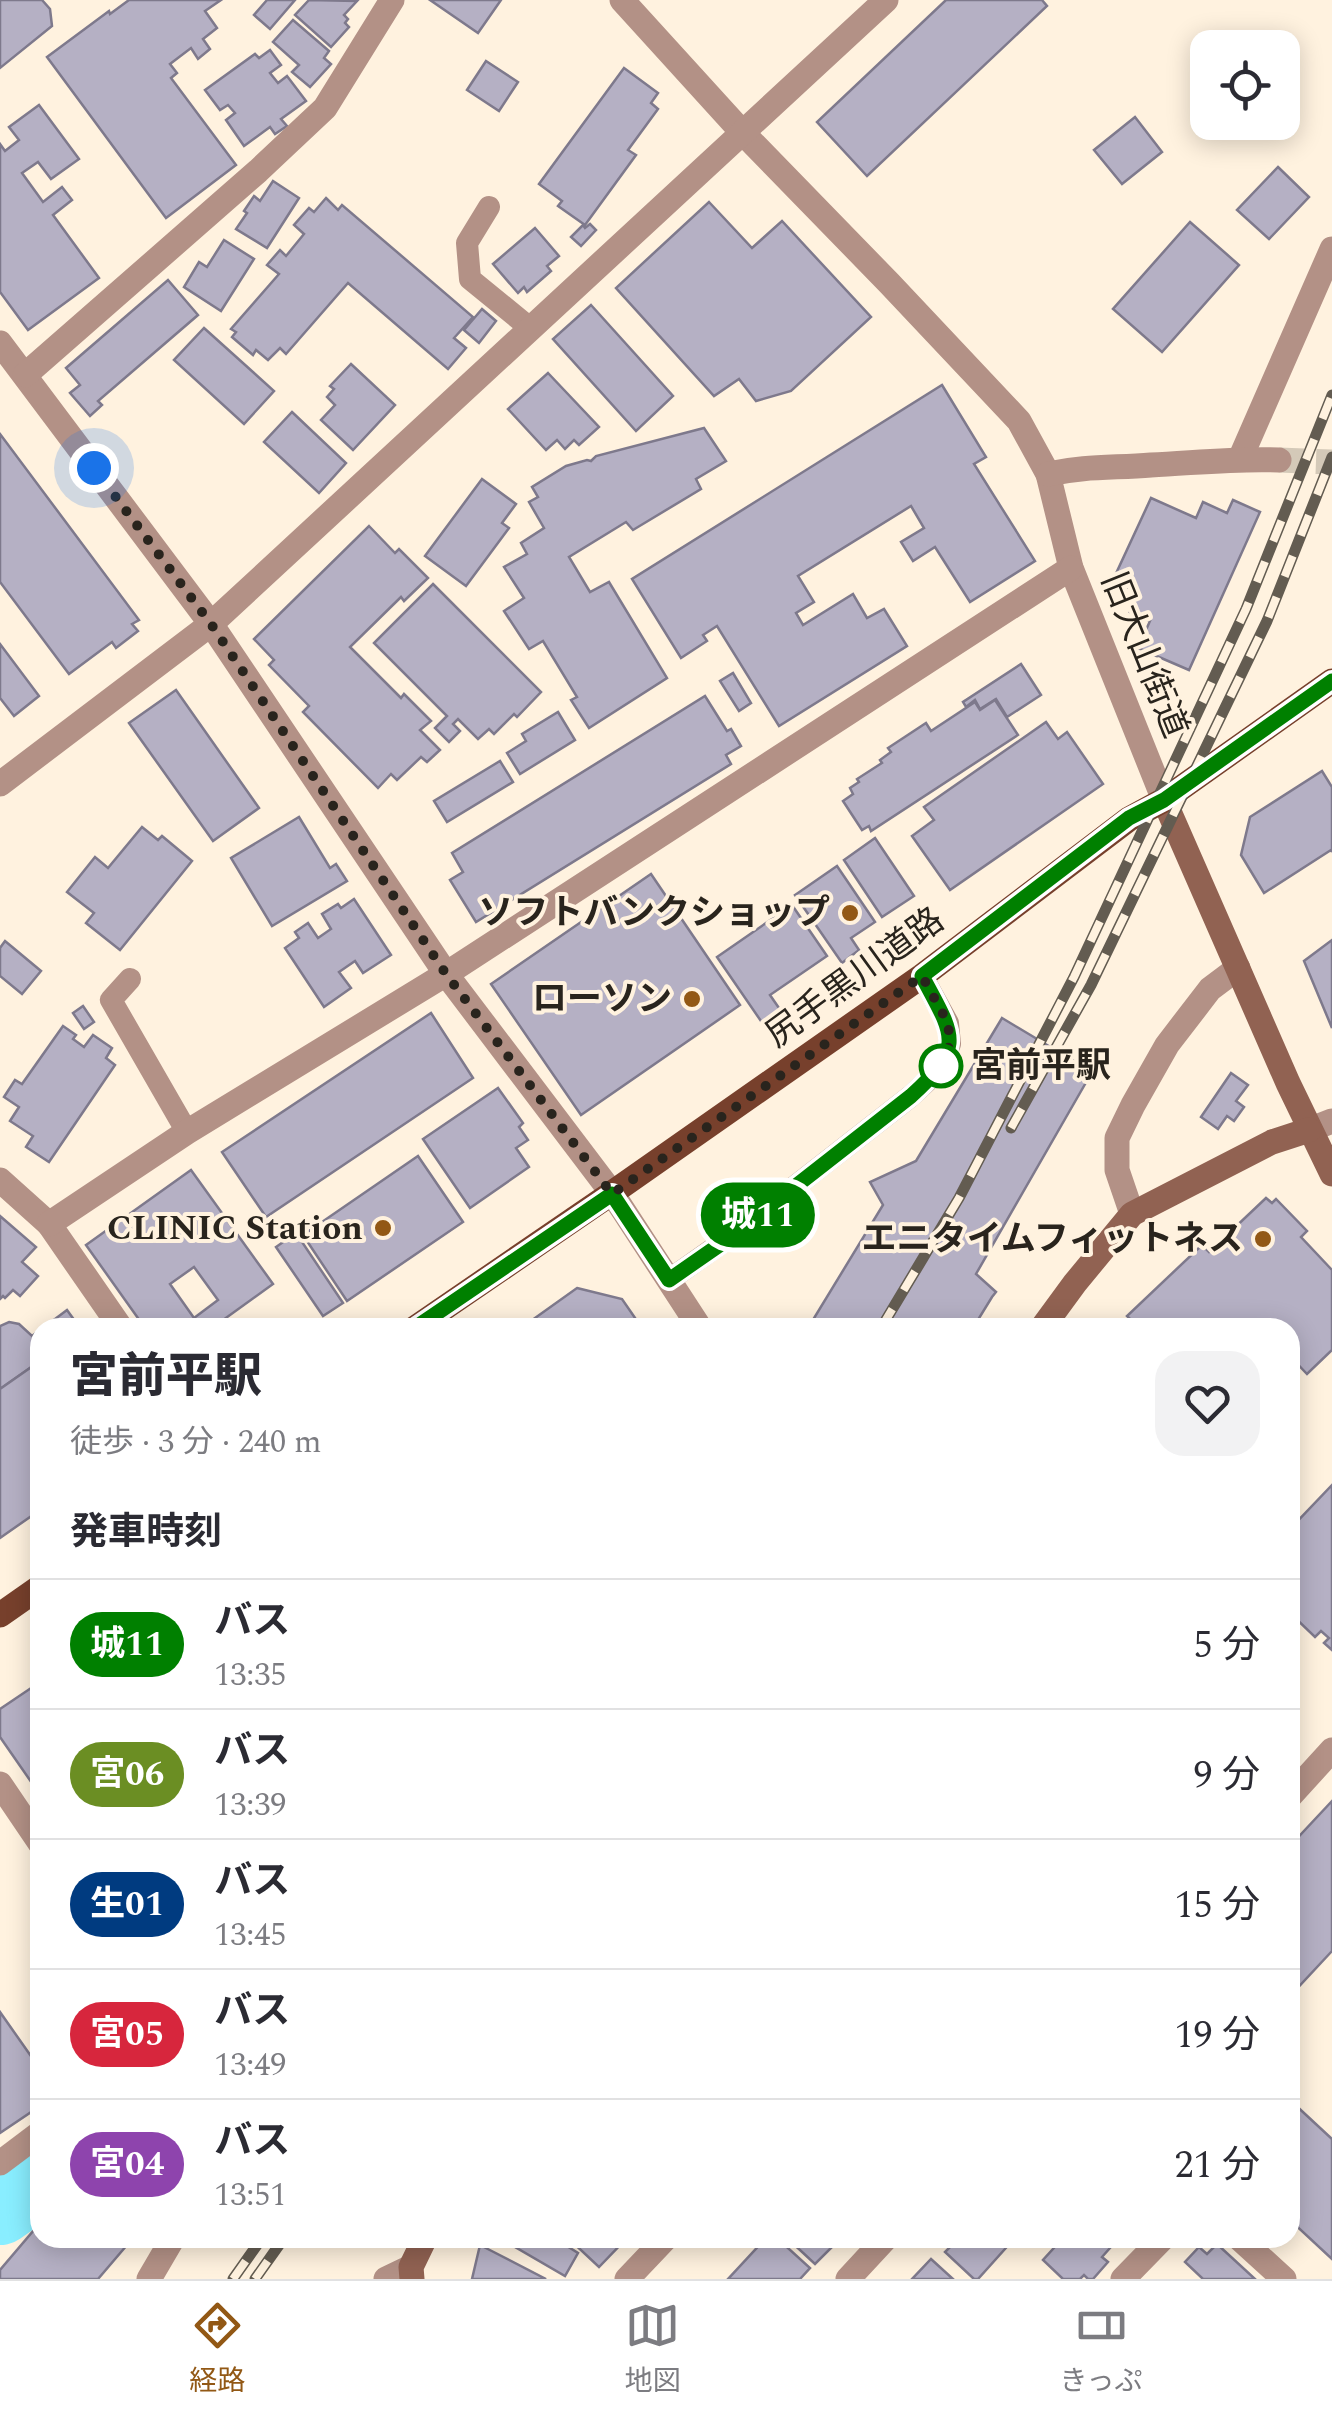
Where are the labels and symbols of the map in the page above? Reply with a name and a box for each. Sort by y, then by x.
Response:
your location [69,443,119,493]
street label: 旧大山街道 [1087,564,1201,746]
place label: ソフトバンクショップ [478,887,830,940]
street label: 尻手黒川道路 [754,895,956,1061]
marker: ソフトバンクショップ [839,902,861,924]
place label: ローソン [532,973,672,1026]
marker: ローソン [681,988,703,1010]
place label: 宮前平駅 [971,1040,1111,1093]
marker: 宮前平駅 [920,1045,962,1087]
line badge: 城11 [700,1182,816,1248]
place label: CLINIC Station [107,1202,363,1255]
place label: エニタイムフィットネス [861,1213,1243,1266]
marker: CLINIC Station [372,1217,394,1239]
marker: エニタイムフィットネス [1252,1228,1274,1250]

